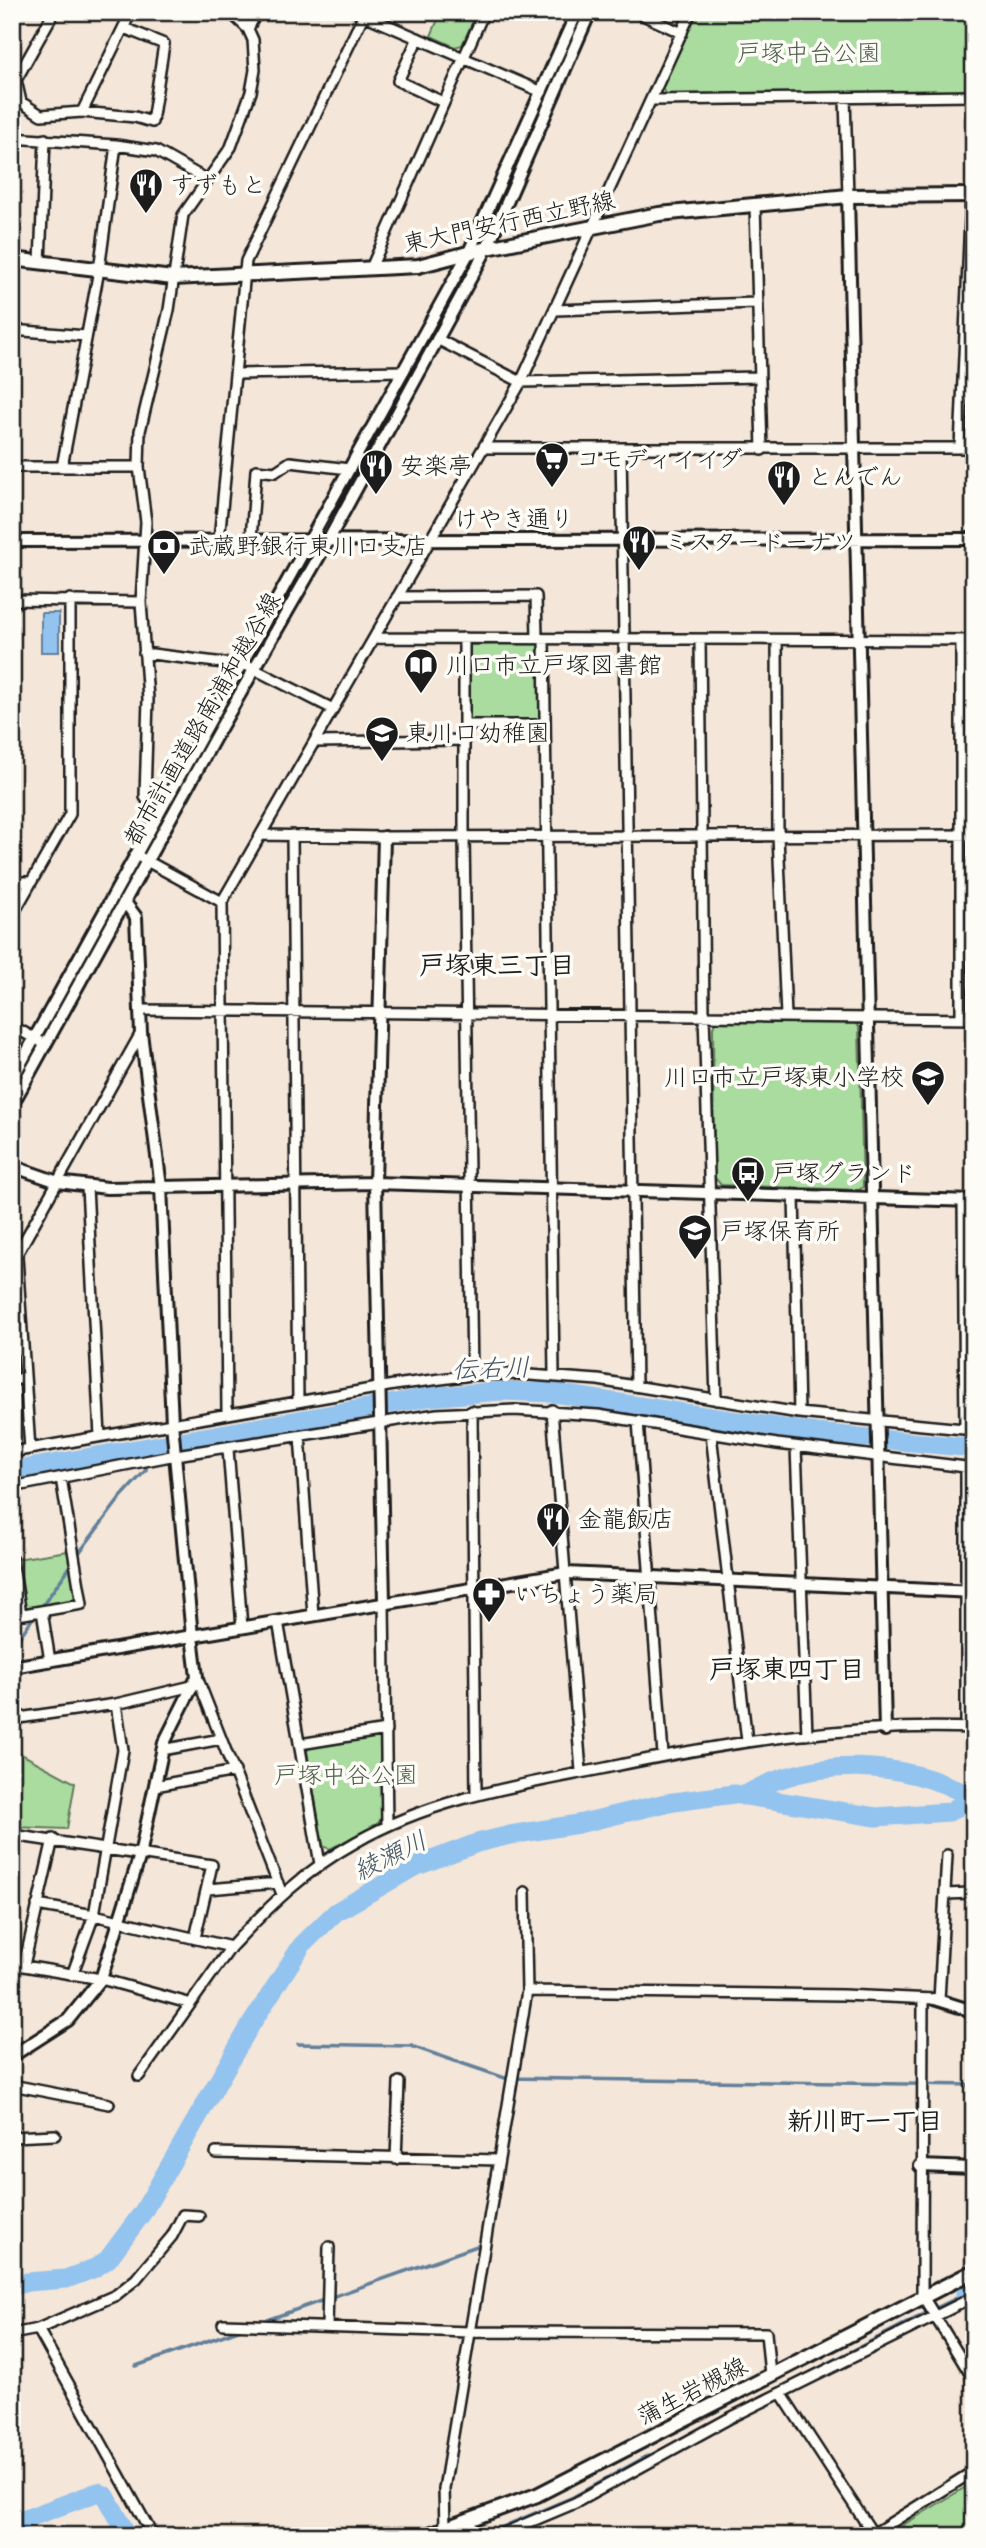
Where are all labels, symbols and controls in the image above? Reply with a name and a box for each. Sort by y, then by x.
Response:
park label: 戸塚中台公園 [737,35,881,74]
restaurant icon: すずもと [127,166,165,215]
place label: すずもと [170,167,266,206]
street label: 東大門安行西立野線 [400,182,619,265]
supermarket icon: コモディイイダ [533,440,571,489]
place label: コモディイイダ [576,441,743,480]
restaurant icon: 安楽亭 [357,447,395,496]
place label: 安楽亭 [400,448,472,487]
restaurant icon: とんでん [765,458,803,507]
place label: とんでん [808,459,903,498]
street label: けやき通り [454,501,574,540]
restaurant icon: ミスタードーナツ [620,523,658,572]
place label: ミスタードーナツ [664,524,856,563]
bank icon: 武蔵野銀行東川口支店 [145,527,183,576]
place label: 武蔵野銀行東川口支店 [188,528,428,567]
street label: 都市計画道路南浦和越谷線 [114,585,292,854]
library icon: 川口市立戸塚図書館 [402,646,440,695]
place label: 川口市立戸塚図書館 [446,647,662,686]
school or university icon: 東川口幼稚園 [363,714,401,763]
place label: 東川口幼稚園 [406,715,550,754]
district label: 戸塚東三丁目 [419,946,575,988]
school or university icon: 川口市立戸塚東小学校 [909,1058,947,1107]
place label: 川口市立戸塚東小学校 [664,1059,904,1098]
bus stop icon: 戸塚グランド [729,1154,767,1203]
place label: 戸塚グランド [772,1155,916,1194]
school or university icon: 戸塚保育所 [676,1212,714,1261]
place label: 戸塚保育所 [720,1213,840,1252]
water label: 伝右川 [451,1348,531,1392]
restaurant icon: 金龍飯店 [534,1500,572,1549]
place label: 金龍飯店 [578,1501,674,1540]
pharmacy icon: いちょう薬局 [470,1575,508,1624]
place label: いちょう薬局 [514,1576,658,1615]
district label: 戸塚東四丁目 [709,1650,865,1692]
park label: 戸塚中谷公園 [274,1757,418,1796]
water label: 綾瀬川 [347,1821,435,1893]
district label: 新川町一丁目 [787,2102,943,2144]
street label: 蒲生岩槻線 [630,2348,755,2437]

